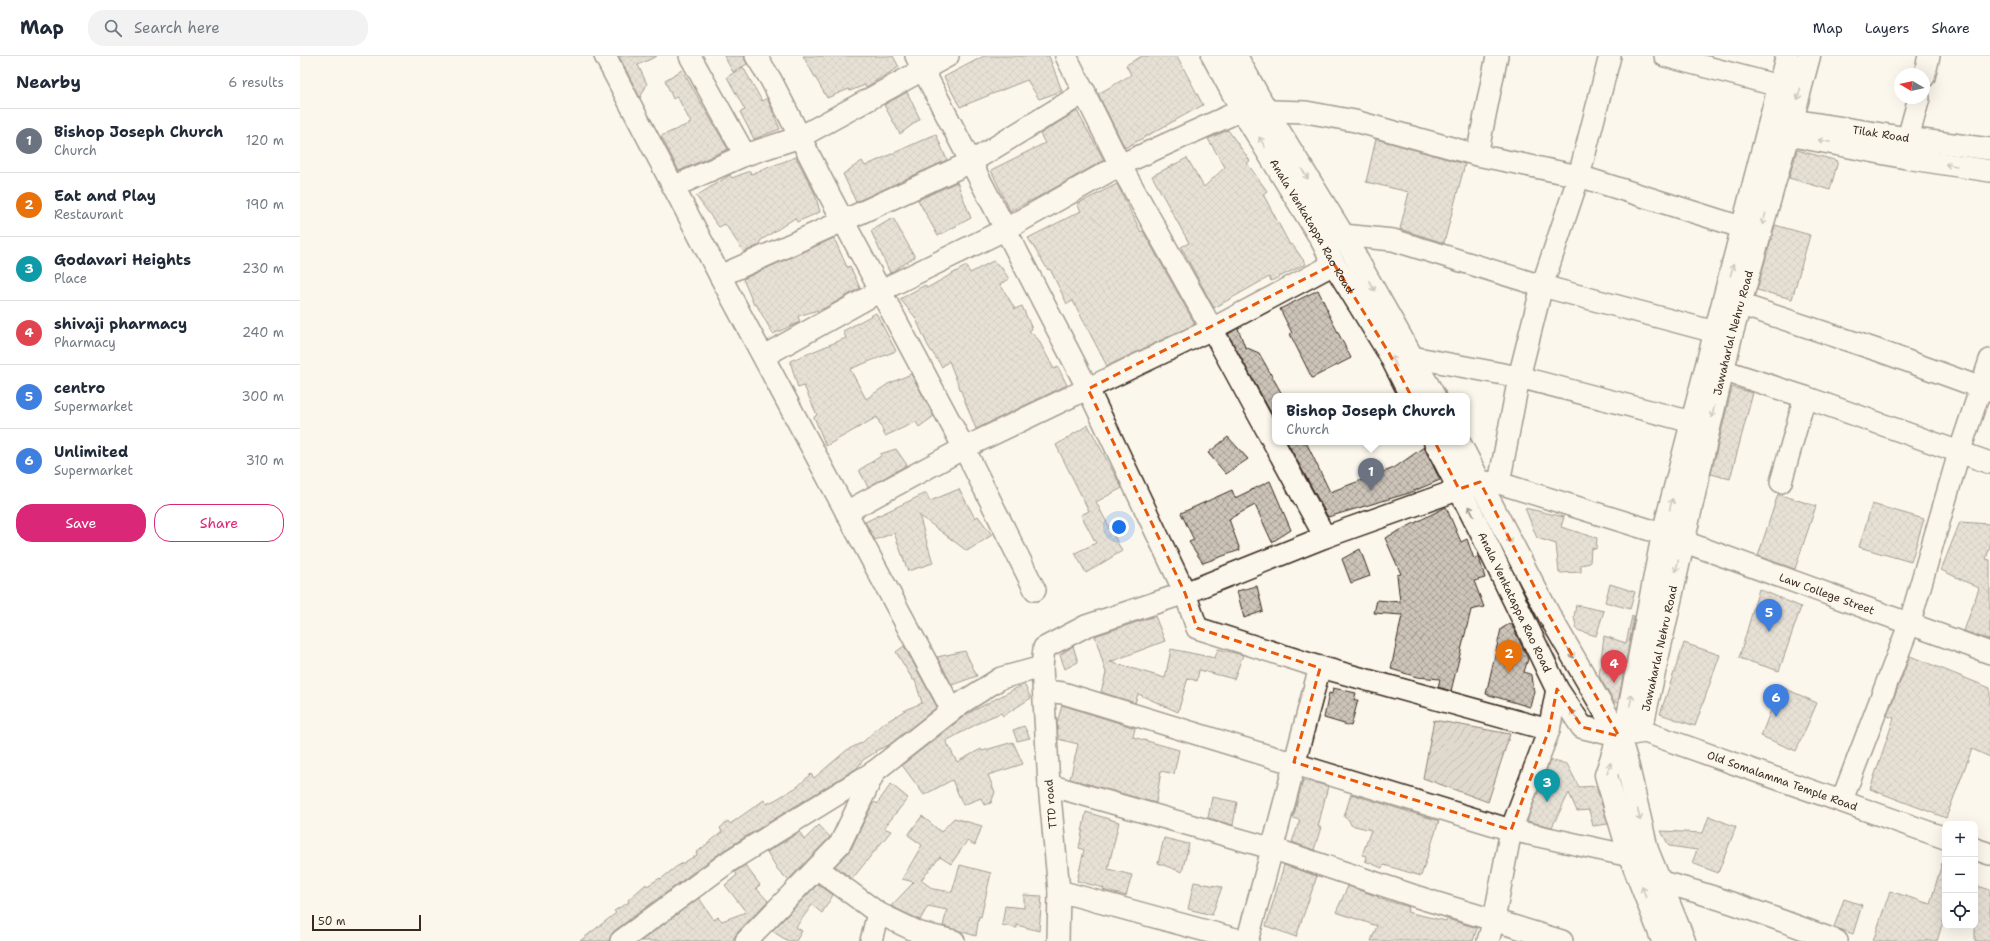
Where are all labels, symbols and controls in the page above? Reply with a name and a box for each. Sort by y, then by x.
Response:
search box [88,10,368,46]
text: Map [20,15,64,40]
icon: search [102,17,124,39]
text: Search here [134,18,220,38]
text: Map [1813,19,1843,37]
text: Layers [1865,19,1909,37]
text: Share [1931,19,1970,37]
north arrow [1894,68,1930,104]
text: Nearby [16,71,81,93]
text: 6 results [228,74,284,91]
one-way arrow [1794,87,1802,100]
text: Bishop Joseph Church [54,122,223,142]
street label: Tilak Road [1851,122,1911,146]
text: 1 [26,132,32,149]
text: 120 m [246,132,284,149]
one-way arrow [1257,136,1265,148]
one-way arrow [1818,137,1831,145]
text: Church [54,142,97,159]
street label: Anala Venkatappa Rao Road [1266,156,1358,296]
one-way arrow [1945,161,1958,169]
one-way arrow [1302,168,1310,180]
text: Eat and Play [54,186,156,206]
text: 2 [24,196,34,213]
text: 190 m [245,196,284,213]
text: Restaurant [54,206,124,223]
one-way arrow [1760,212,1767,225]
text: Godavari Heights [54,250,191,270]
text: 3 [24,260,34,277]
text: 230 m [242,260,284,277]
one-way arrow [1729,263,1736,276]
street label: Jawaharlal Nehru Road [1710,269,1757,397]
text: Place [54,270,87,287]
one-way arrow [1368,280,1376,292]
text: shivaji pharmacy [54,314,187,334]
text: 4 [24,324,34,341]
text: 240 m [242,324,284,341]
text: Pharmacy [54,334,116,351]
one-way arrow [1389,356,1397,368]
text: centro [54,378,105,398]
text: 5 [25,388,33,405]
text: 300 m [241,388,284,405]
popup [1272,393,1470,445]
text: Supermarket [54,398,133,415]
text: Bishop Joseph Church [1286,401,1456,421]
one-way arrow [1708,406,1716,419]
text: Church [1286,421,1329,438]
text: Unlimited [54,442,128,462]
text: 6 [24,452,34,469]
text: 310 m [246,452,284,469]
pin: 1 [1358,458,1384,491]
text: Supermarket [54,462,133,479]
one-way arrow [1668,498,1675,511]
button: Save [16,504,146,542]
button: Share [154,504,284,542]
one-way arrow [1466,506,1474,518]
your location [1109,517,1129,537]
street label: Anala Venkatappa Rao Road [1475,530,1555,675]
one-way arrow [1506,532,1514,544]
one-way arrow [1673,559,1681,572]
street label: Law College Street [1777,569,1877,618]
street label: Jawaharlal Nehru Road [1638,584,1681,713]
pin: 5 [1756,599,1782,632]
pin: 2 [1496,640,1522,673]
one-way arrow [1567,647,1575,659]
pin: 4 [1601,650,1627,683]
pin: 6 [1763,684,1789,717]
one-way arrow [1627,693,1635,706]
one-way arrow [1569,709,1578,720]
street label: Old Somalamma Temple Road [1705,747,1860,814]
one-way arrow [1605,762,1613,774]
pin: 3 [1534,769,1560,802]
street label: TTD road [1041,779,1061,829]
one-way arrow [1636,808,1644,821]
map controls [1942,821,1978,929]
button: + [1942,821,1978,857]
button: − [1942,857,1978,893]
one-way arrow [1639,886,1647,898]
button: locate [1942,893,1978,929]
scale bar [312,913,421,932]
text: 50 m [318,914,346,929]

